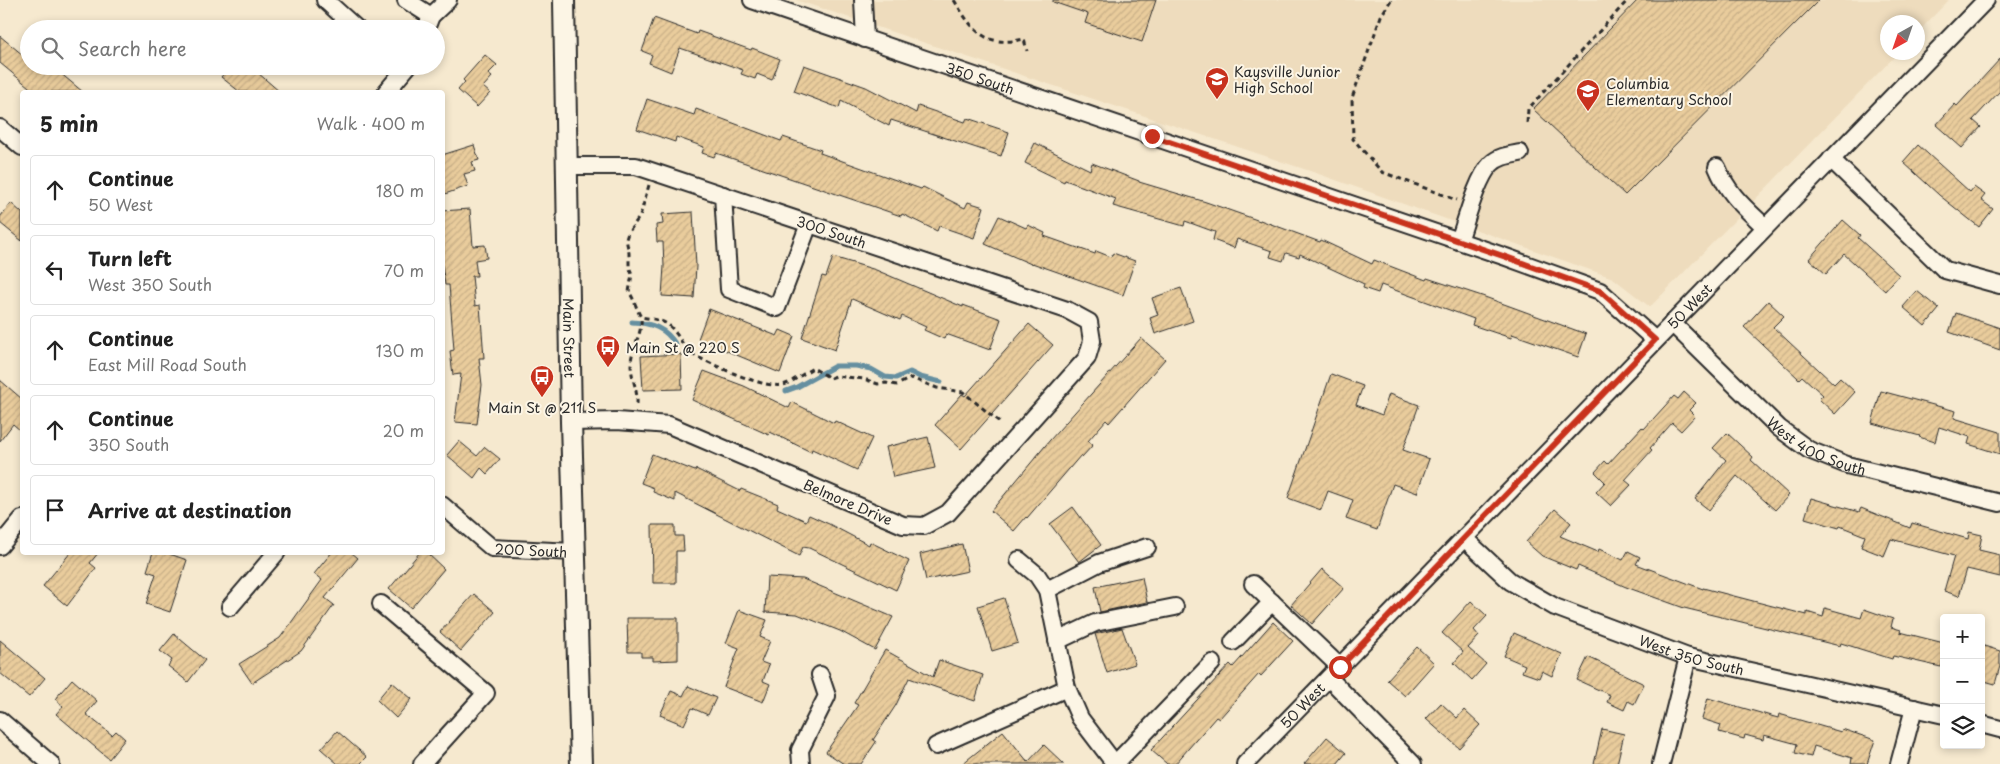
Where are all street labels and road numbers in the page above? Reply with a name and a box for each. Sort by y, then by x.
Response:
street label: 350 South [943,56,1017,99]
street label: 300 South [793,210,869,253]
street label: 50 West [1662,278,1717,334]
street label: Main Street [558,298,581,378]
street label: West 400 South [1762,411,1868,480]
street label: Belmore Drive [800,474,896,530]
street label: 200 South [494,538,568,562]
street label: West 350 South [1636,629,1746,680]
street label: 50 West [1275,677,1330,733]

